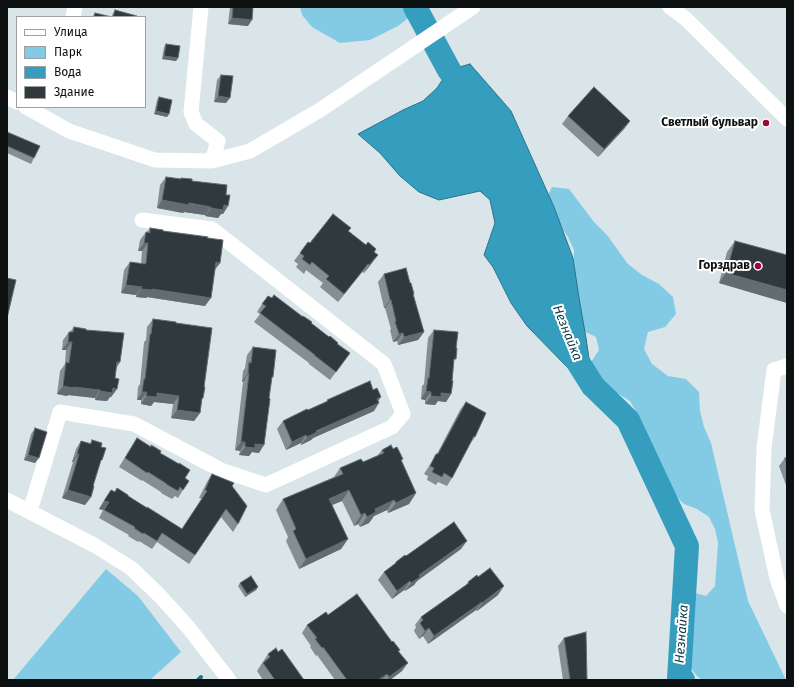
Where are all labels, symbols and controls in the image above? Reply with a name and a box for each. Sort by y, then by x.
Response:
legend [16,16,146,108]
text: Улица [54,25,88,39]
text: Парк [54,45,82,59]
text: Вода [54,65,81,79]
text: Здание [54,85,94,99]
place label: Светлый бульвар [661,116,758,130]
marker: Светлый бульвар [761,118,771,128]
place label: Горздрав [698,259,750,273]
marker: Горздрав [753,261,763,271]
water label: Незнайка [549,303,585,363]
water label: Незнайка [672,604,692,664]

